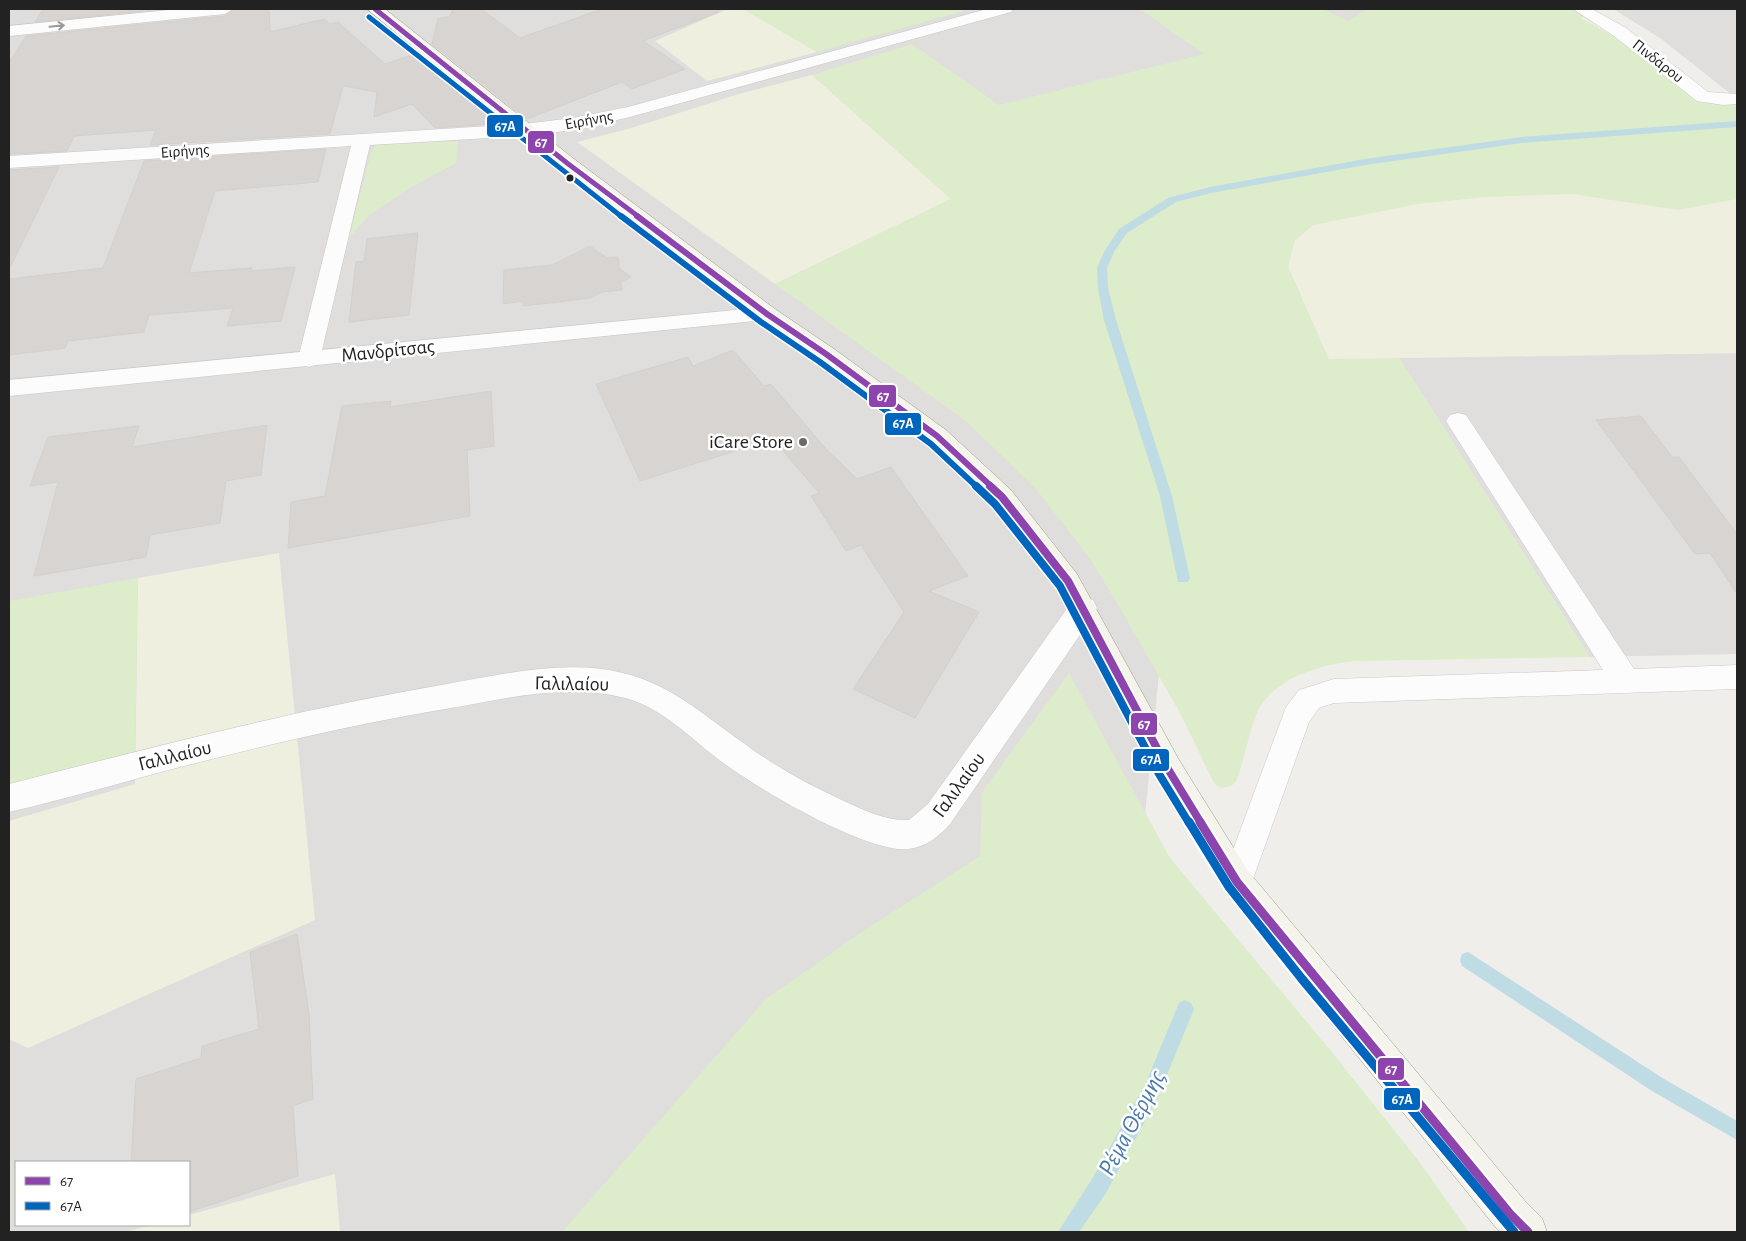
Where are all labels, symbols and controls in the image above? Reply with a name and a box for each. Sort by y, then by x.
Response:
one-way arrow [49,21,65,31]
street label: Πινδάρου [1630,36,1686,86]
street label: Ειρήνης [564,108,615,133]
line badge: 67Α [486,114,524,138]
text: 67Α [494,120,516,134]
line badge: 67 [527,130,555,154]
text: 67 [535,136,547,150]
street label: Ειρήνης [160,141,210,162]
unlabelled marker [565,173,575,183]
street label: Μανδρίτσας [340,336,436,366]
line badge: 67 [868,384,897,408]
text: 67 [877,390,889,404]
line badge: 67Α [884,412,922,436]
text: 67Α [892,417,914,431]
place label: iCare Store [709,432,793,452]
marker: iCare Store [797,436,809,448]
street label: Γαλιλαίου [535,673,609,695]
line badge: 67 [1130,712,1158,736]
text: 67 [1138,718,1150,732]
street label: Γαλιλαίου [136,737,214,775]
line badge: 67Α [1132,748,1170,772]
street label: Γαλιλαίου [929,749,989,821]
text: 67Α [1140,753,1162,767]
line badge: 67 [1377,1057,1405,1081]
text: 67 [1385,1063,1397,1077]
water label: Ρέμα Θέρμης [1094,1066,1170,1180]
line badge: 67Α [1383,1087,1421,1111]
text: 67Α [1391,1093,1413,1107]
legend [15,1161,190,1226]
text: 67 [60,1174,73,1189]
text: 67Α [60,1199,82,1214]

